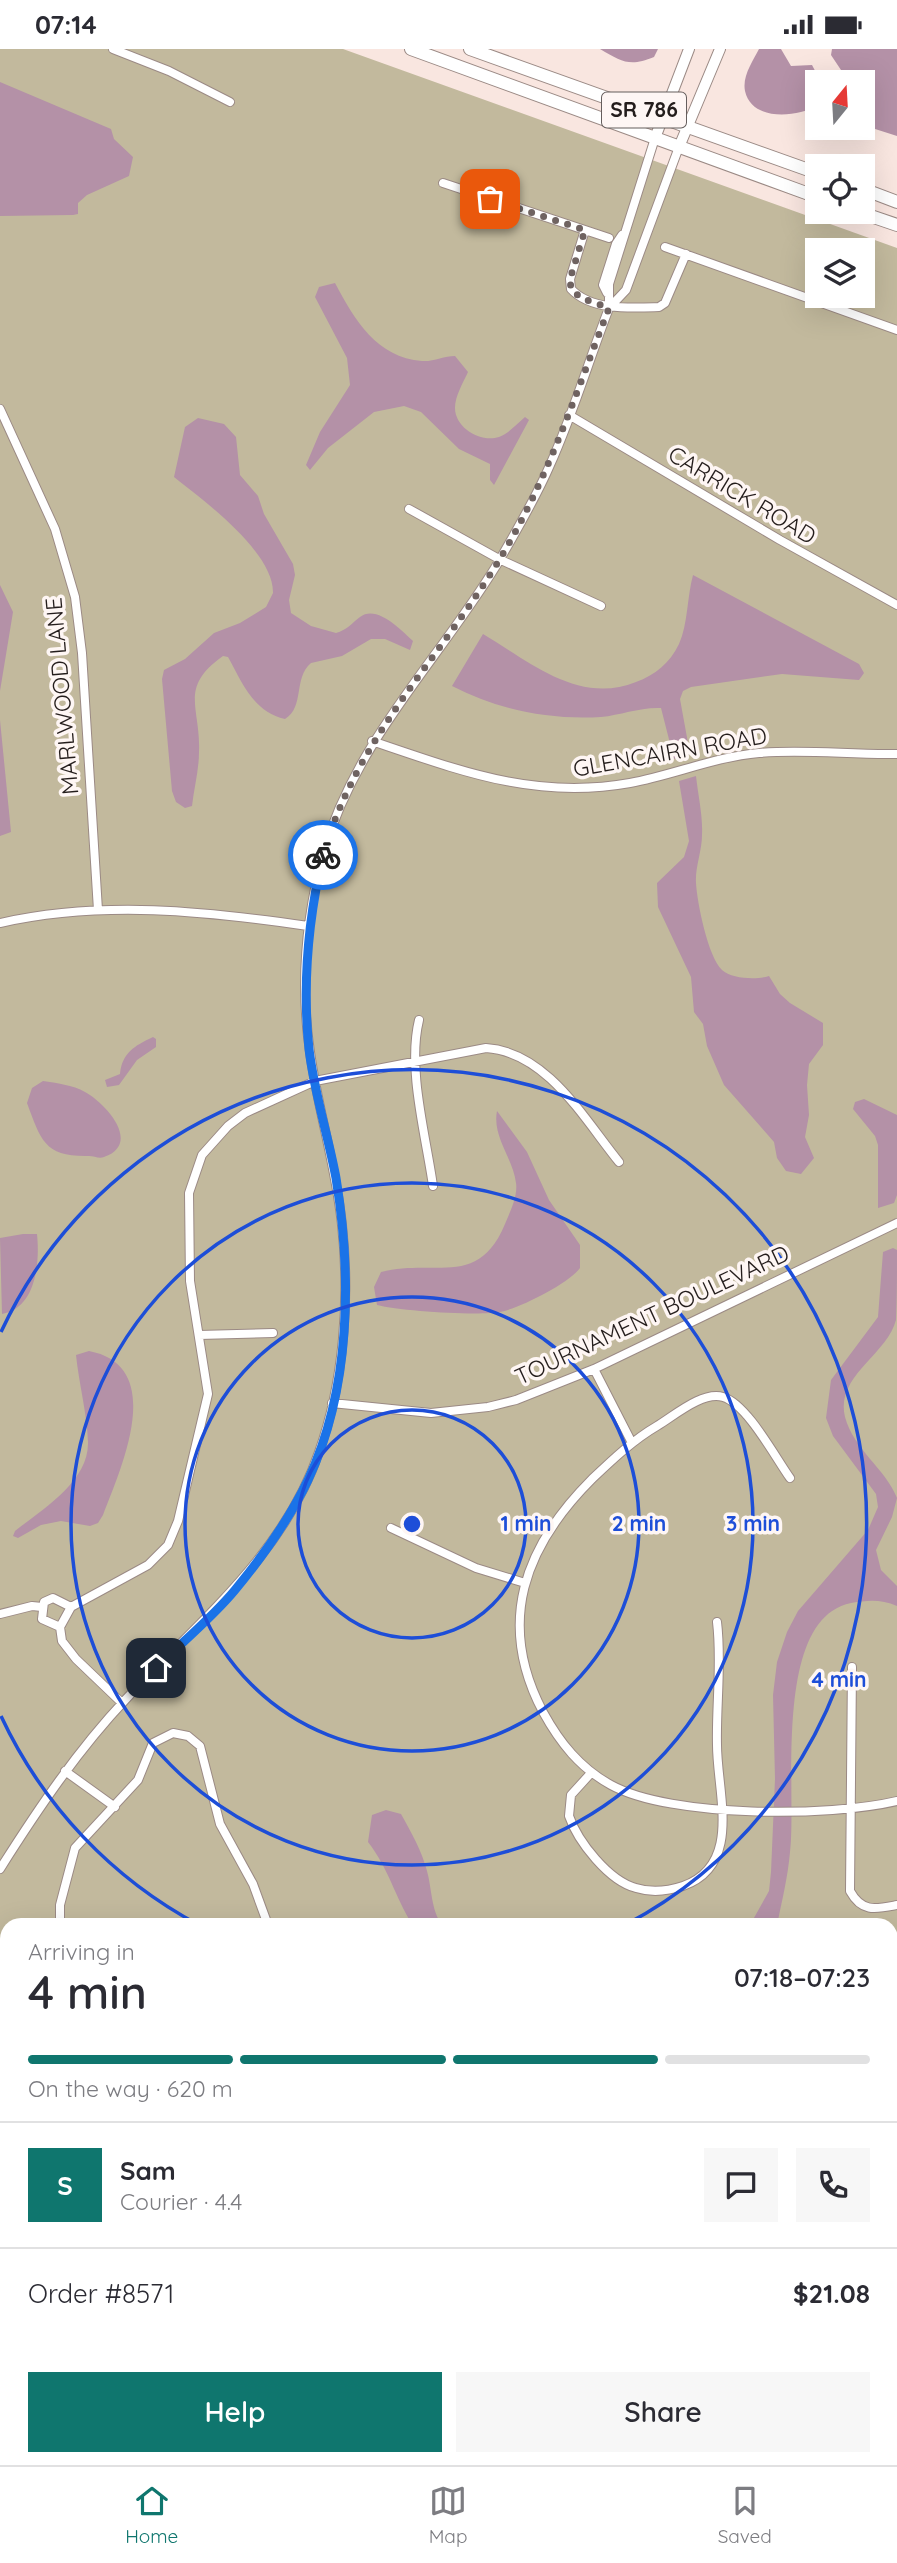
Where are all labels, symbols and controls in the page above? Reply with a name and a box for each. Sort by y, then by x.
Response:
text: 07:14 [35,8,97,41]
north arrow [805,70,875,140]
map controls [805,70,875,308]
road number: SR 786 [602,92,686,127]
button: locate [805,154,875,224]
pin [460,169,520,229]
icon: bag [471,180,509,218]
button: layers [805,238,875,308]
street label: CARRICK ROAD [663,439,821,550]
street label: MARLWOOD LANE [38,596,85,796]
street label: GLENCAIRN ROAD [571,720,769,783]
courier [288,820,358,890]
icon: bike [304,836,342,874]
street label: TOURNAMENT BOULEVARD [510,1238,793,1391]
text: 1 min [501,1510,551,1536]
text: 2 min [612,1510,666,1536]
text: 3 min [726,1510,780,1536]
centre of rings [400,1512,424,1536]
pin [126,1638,186,1698]
icon: home [137,1649,175,1687]
text: 4 min [811,1666,867,1692]
text: Arriving in [28,1937,135,1966]
text: 07:18–07:23 [734,1961,870,1994]
text: 4 min [28,1963,147,2021]
text: On the way · 620 m [28,2074,233,2103]
button: chat [704,2148,778,2222]
button: phone [796,2148,870,2222]
text: Sam [120,2154,176,2187]
text: S [57,2169,73,2202]
text: Courier · 4.4 [120,2187,242,2216]
text: Order #8571 [28,2277,174,2310]
text: $21.08 [793,2277,870,2310]
button: Help [28,2372,442,2452]
button: Share [456,2372,870,2452]
tab: Home [125,2482,178,2548]
tab: Map [429,2482,467,2548]
tab: Saved [718,2482,772,2548]

